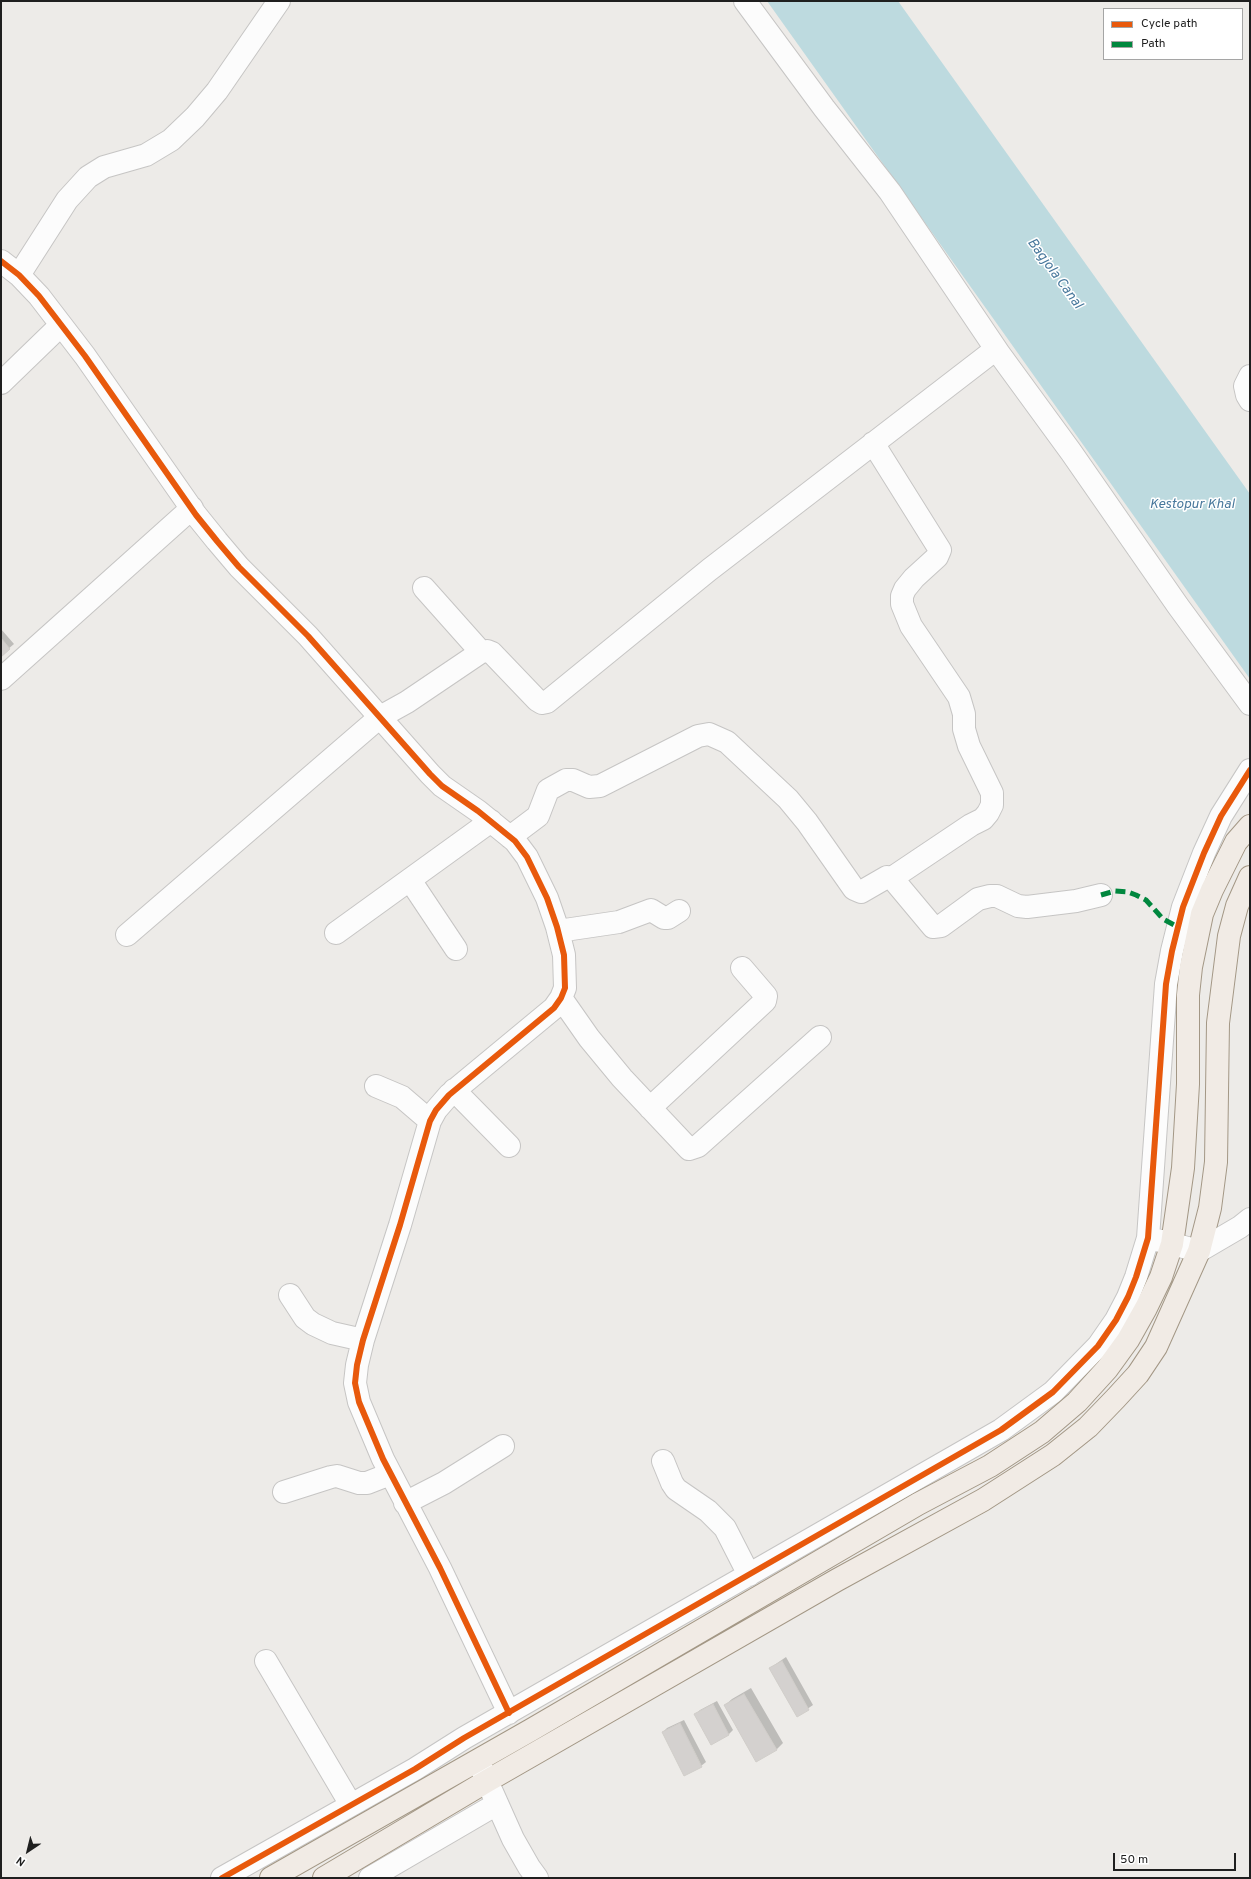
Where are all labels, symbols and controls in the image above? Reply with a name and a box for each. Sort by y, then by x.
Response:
legend [1103,8,1243,60]
text: Cycle path [1141,16,1198,32]
text: Path [1141,36,1166,52]
water label: Bagjola Canal [1023,235,1085,313]
water label: Kestopur Khal [1150,497,1234,513]
north arrow [8,1831,48,1871]
scale bar [1115,1845,1238,1871]
text: 50 m [1120,1852,1148,1868]
text: N [14,1853,28,1869]

